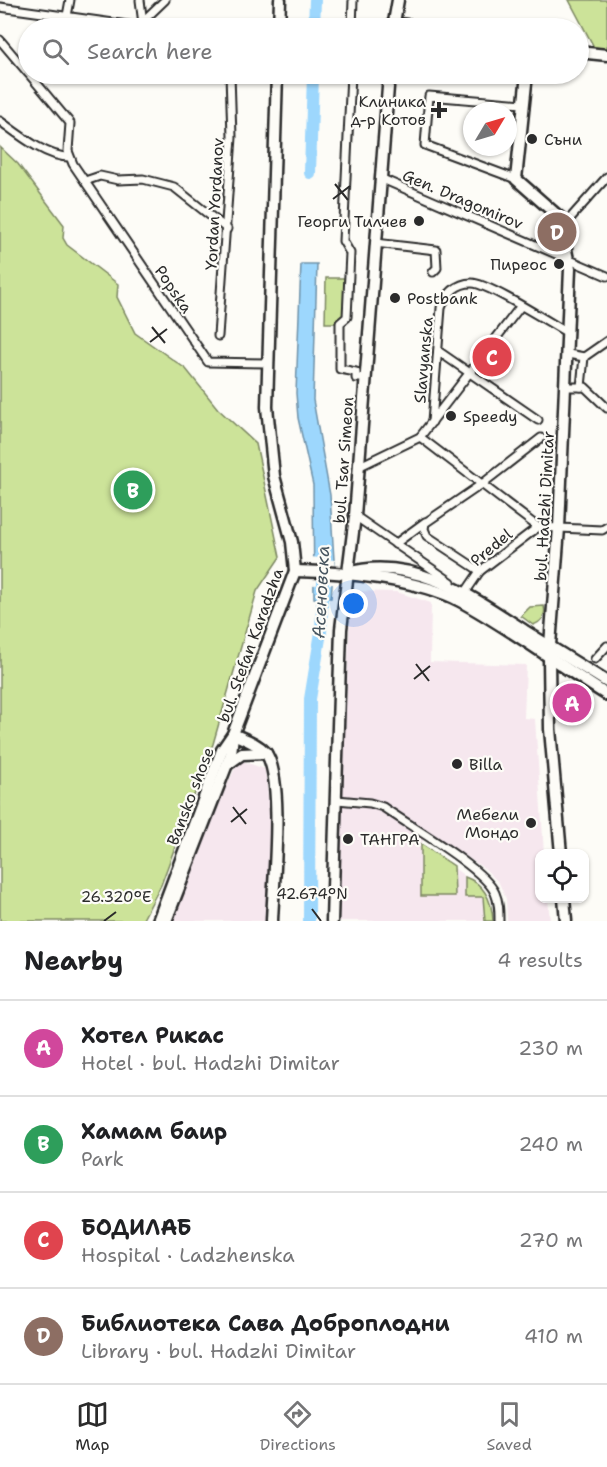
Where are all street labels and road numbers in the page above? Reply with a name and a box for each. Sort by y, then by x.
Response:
street label: Yordan Yordanov [201,137,228,271]
street label: Gen. Dragomirov [399,165,526,234]
street label: Popska [150,261,197,317]
street label: Slavyanska [409,316,438,404]
street label: bul. Tsar Simeon [329,396,358,524]
street label: bul. Hadzhi Dimitar [530,430,559,582]
street label: Predel [466,524,517,571]
street label: bul. Stefan Karadzha [213,565,288,725]
street label: Bansko shose [162,744,219,848]

